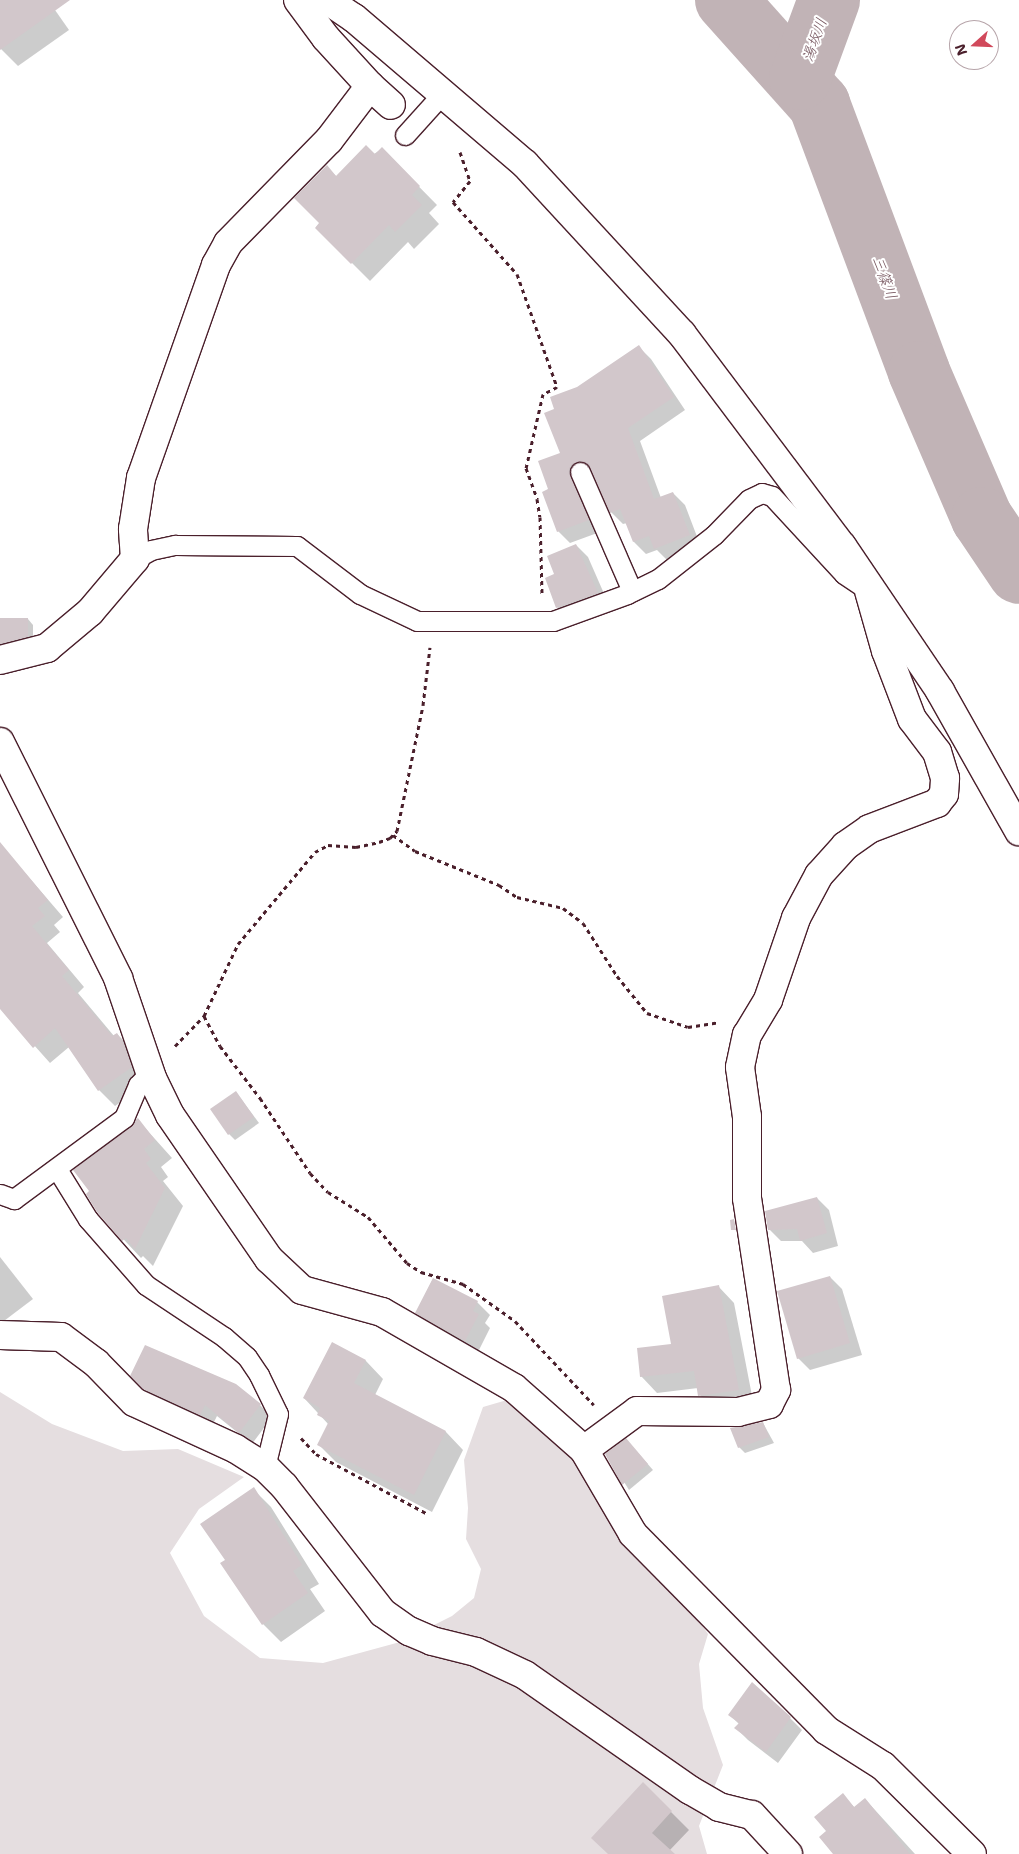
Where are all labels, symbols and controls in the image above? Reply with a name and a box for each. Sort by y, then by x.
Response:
water label: 湯坂川 [799,16,831,64]
north arrow [949,20,999,70]
text: N [950,41,971,58]
water label: 三篠川 [868,254,900,302]

